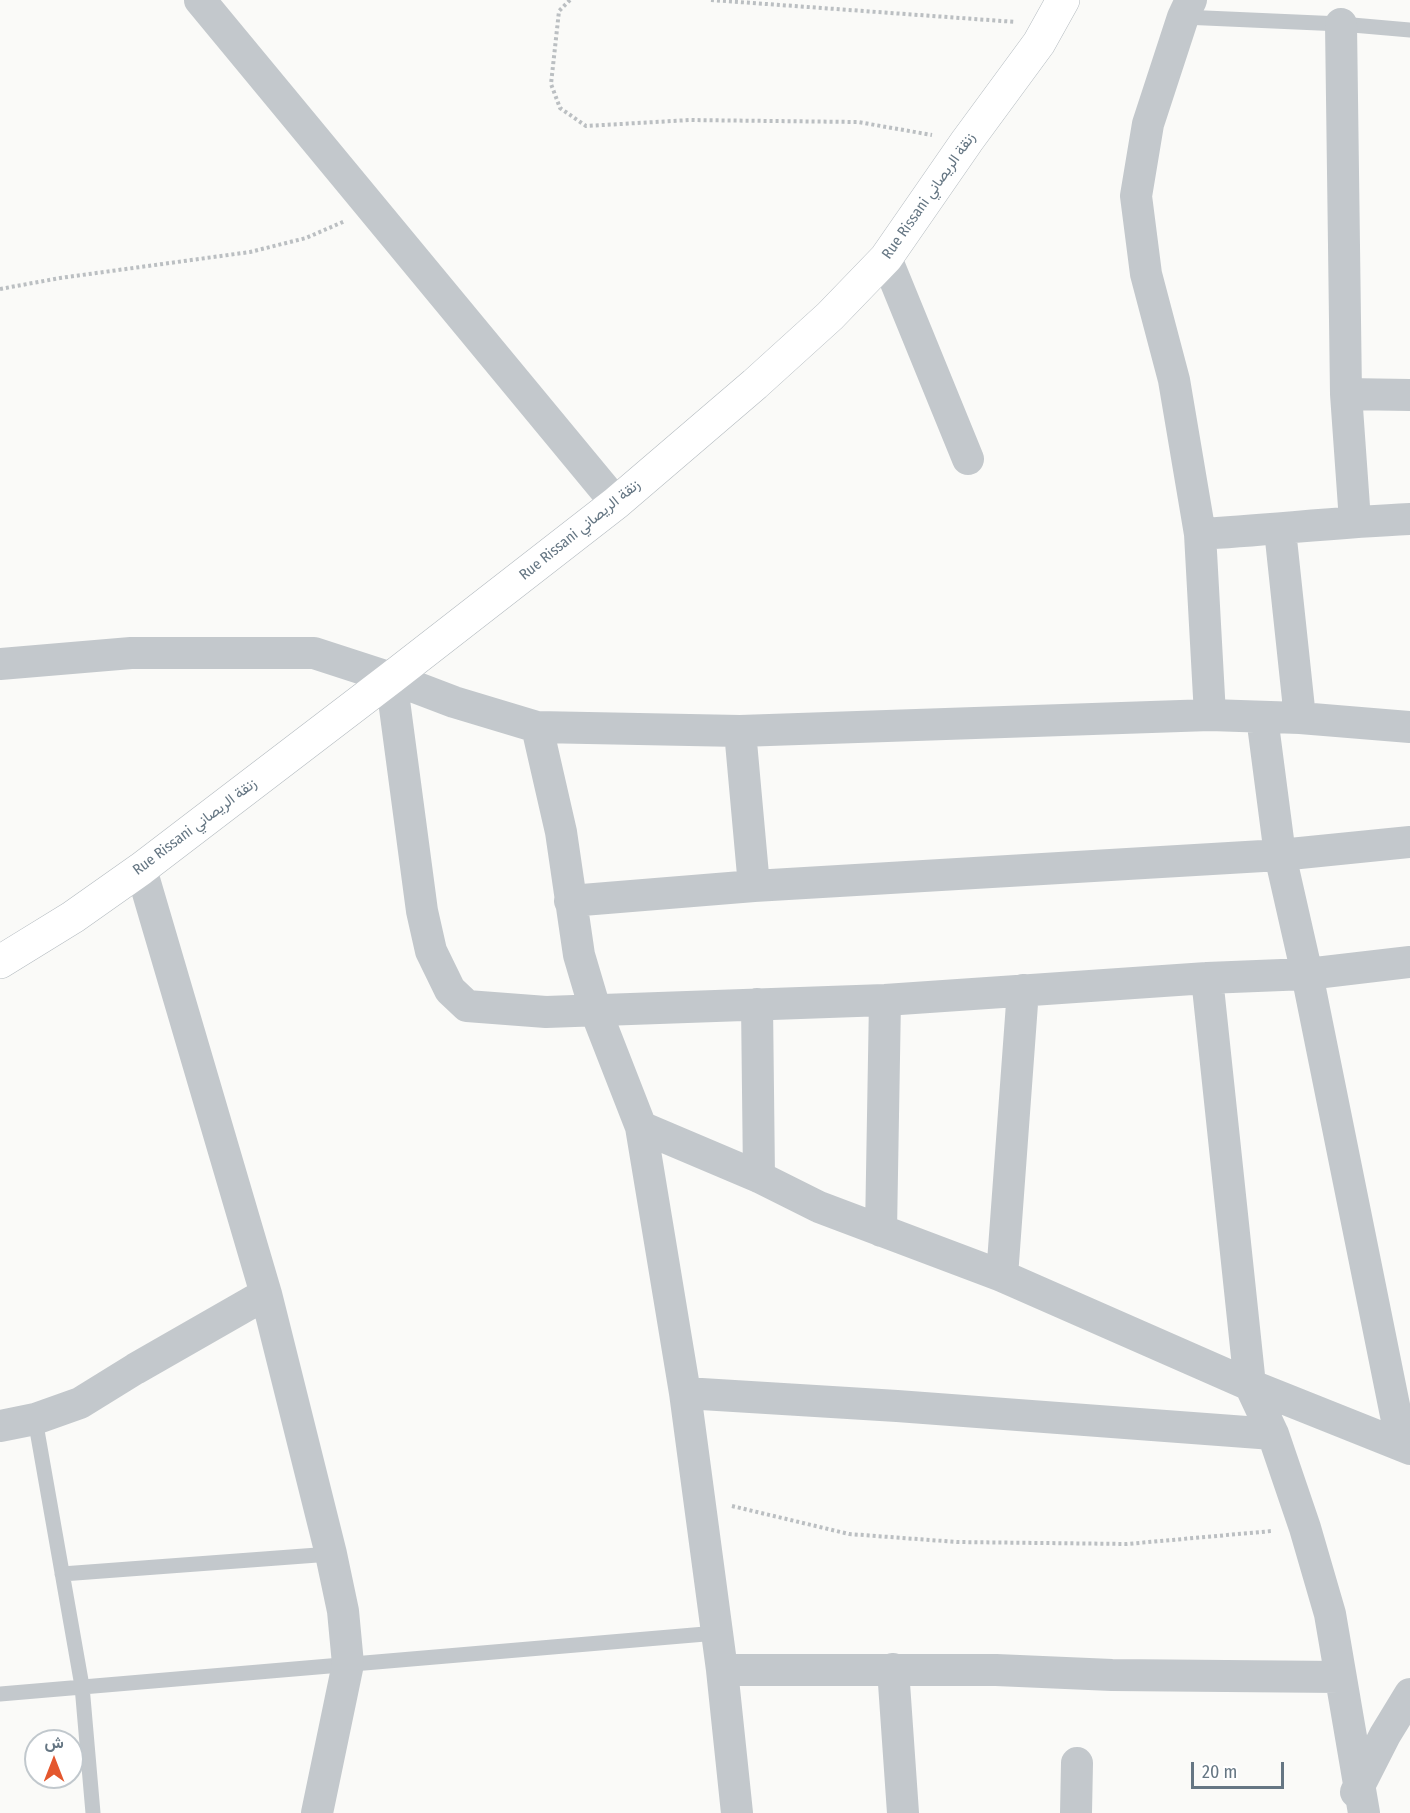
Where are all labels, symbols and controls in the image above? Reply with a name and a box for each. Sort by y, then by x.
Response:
street label: Rue Rissani زنقة الريصاني [879,129,979,263]
street label: Rue Rissani زنقة الريصاني [516,476,644,584]
street label: Rue Rissani زنقة الريصاني [130,775,260,879]
north arrow [24,1729,84,1789]
text: ش [44,1733,64,1752]
scale bar [1194,1750,1287,1788]
text: 20 m [1202,1761,1237,1783]

